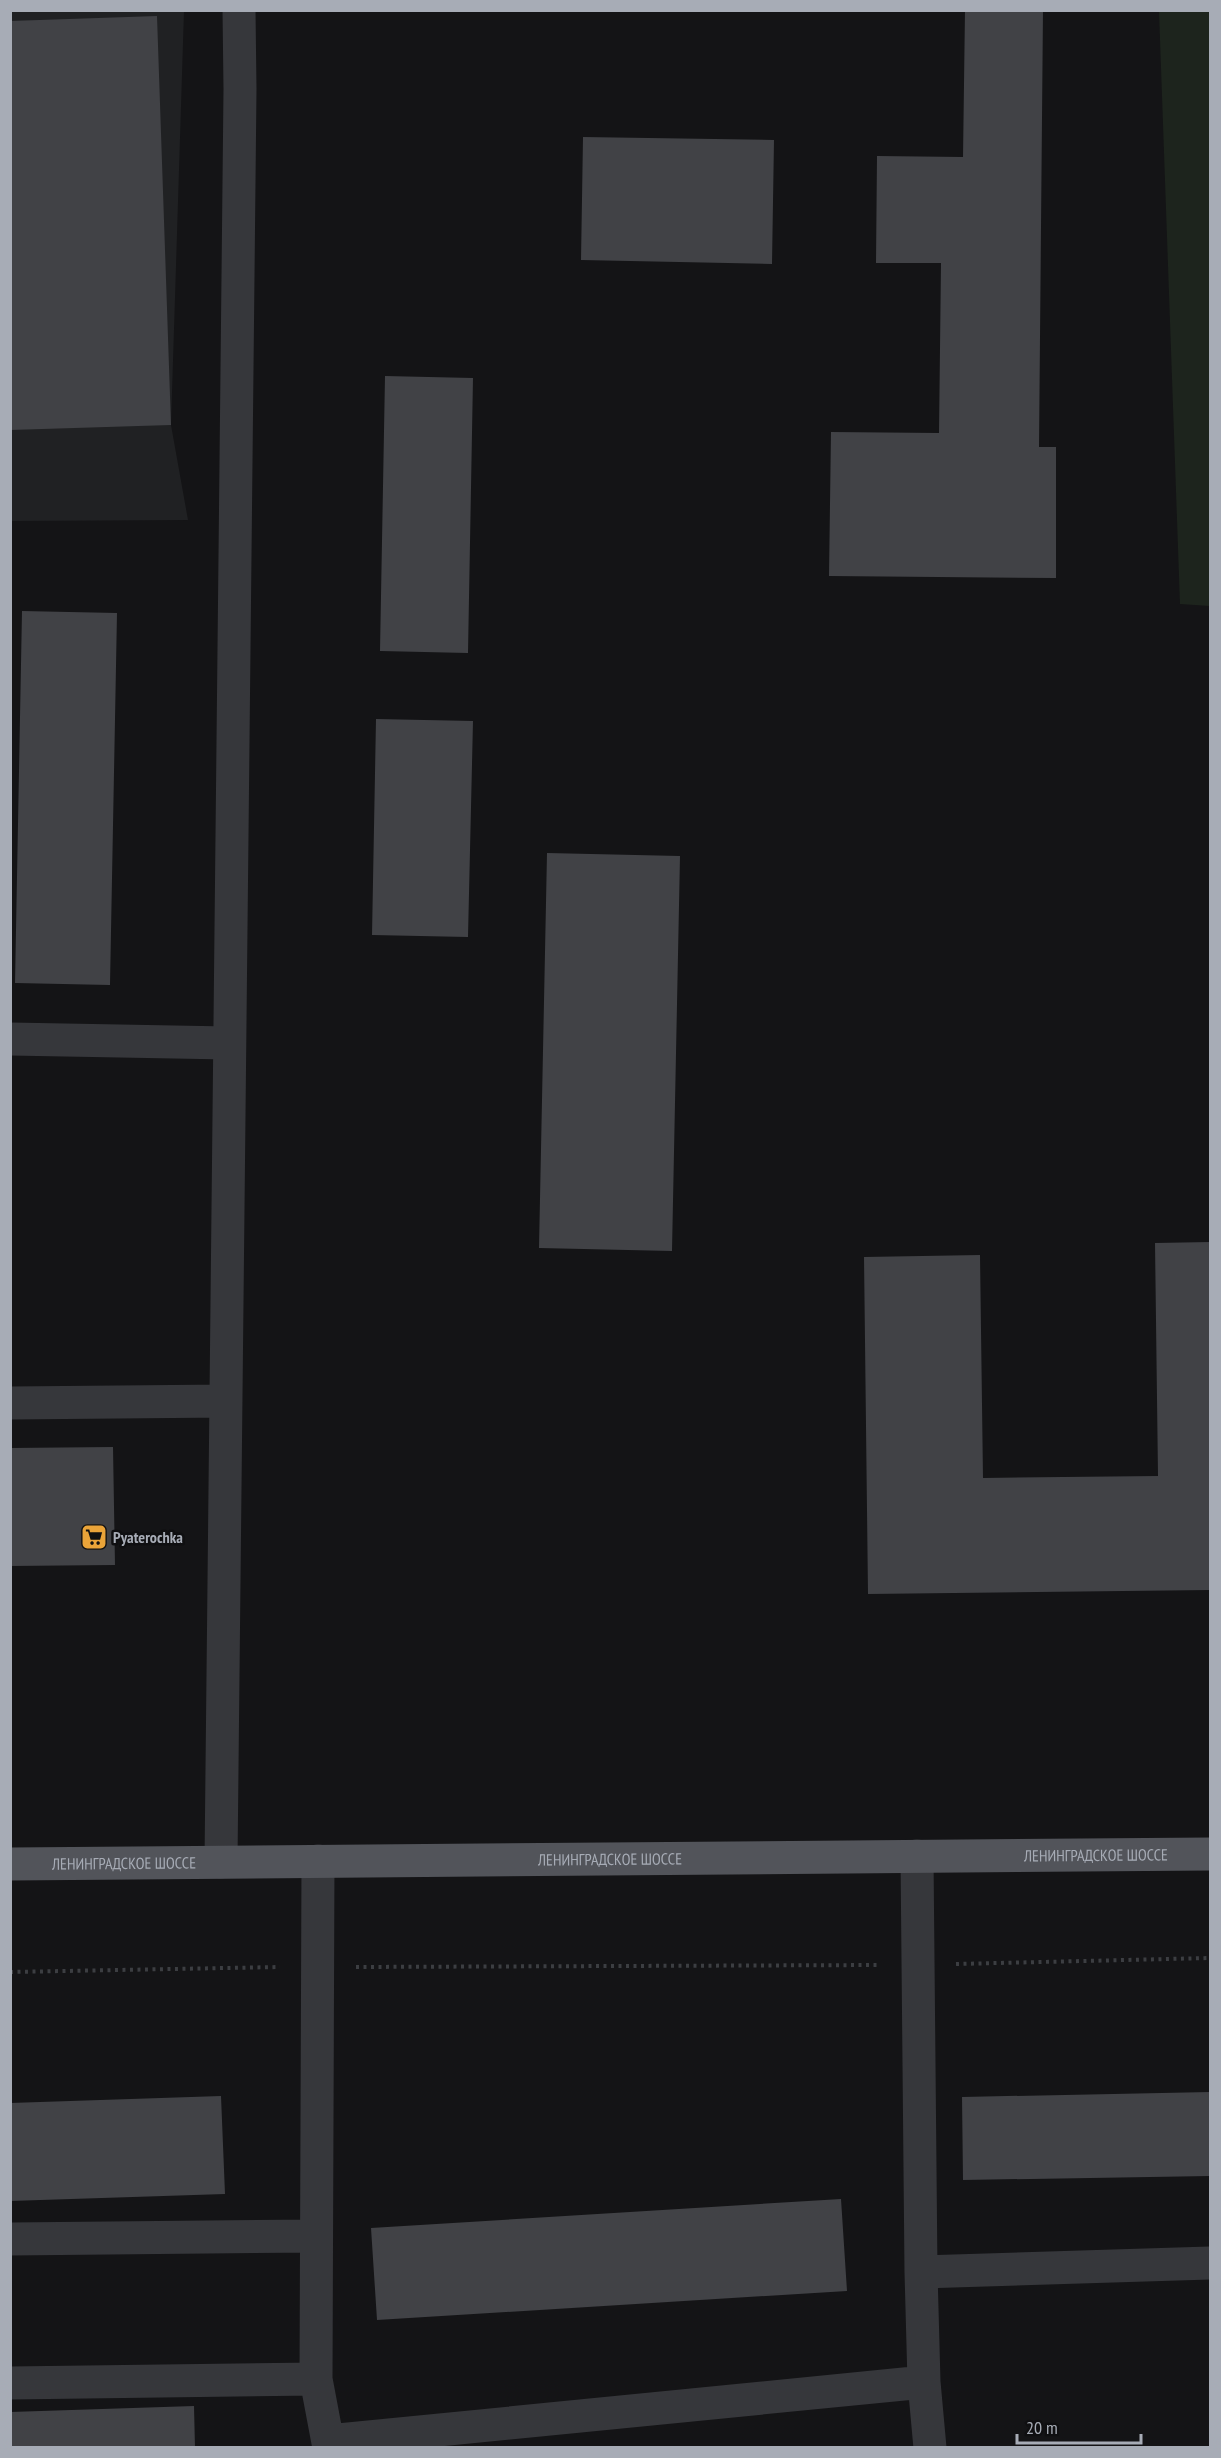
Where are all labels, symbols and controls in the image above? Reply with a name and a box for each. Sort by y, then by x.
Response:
supermarket icon: Pyaterochka [79,1522,109,1552]
place label: Pyaterochka [113,1527,183,1547]
street label: ЛЕНИНГРАДСКОЕ ШОССЕ [1023,1844,1168,1866]
street label: ЛЕНИНГРАДСКОЕ ШОССЕ [537,1848,682,1870]
street label: ЛЕНИНГРАДСКОЕ ШОССЕ [51,1852,196,1874]
scale bar [1017,2407,1142,2445]
text: 20 m [1026,2416,1058,2439]

